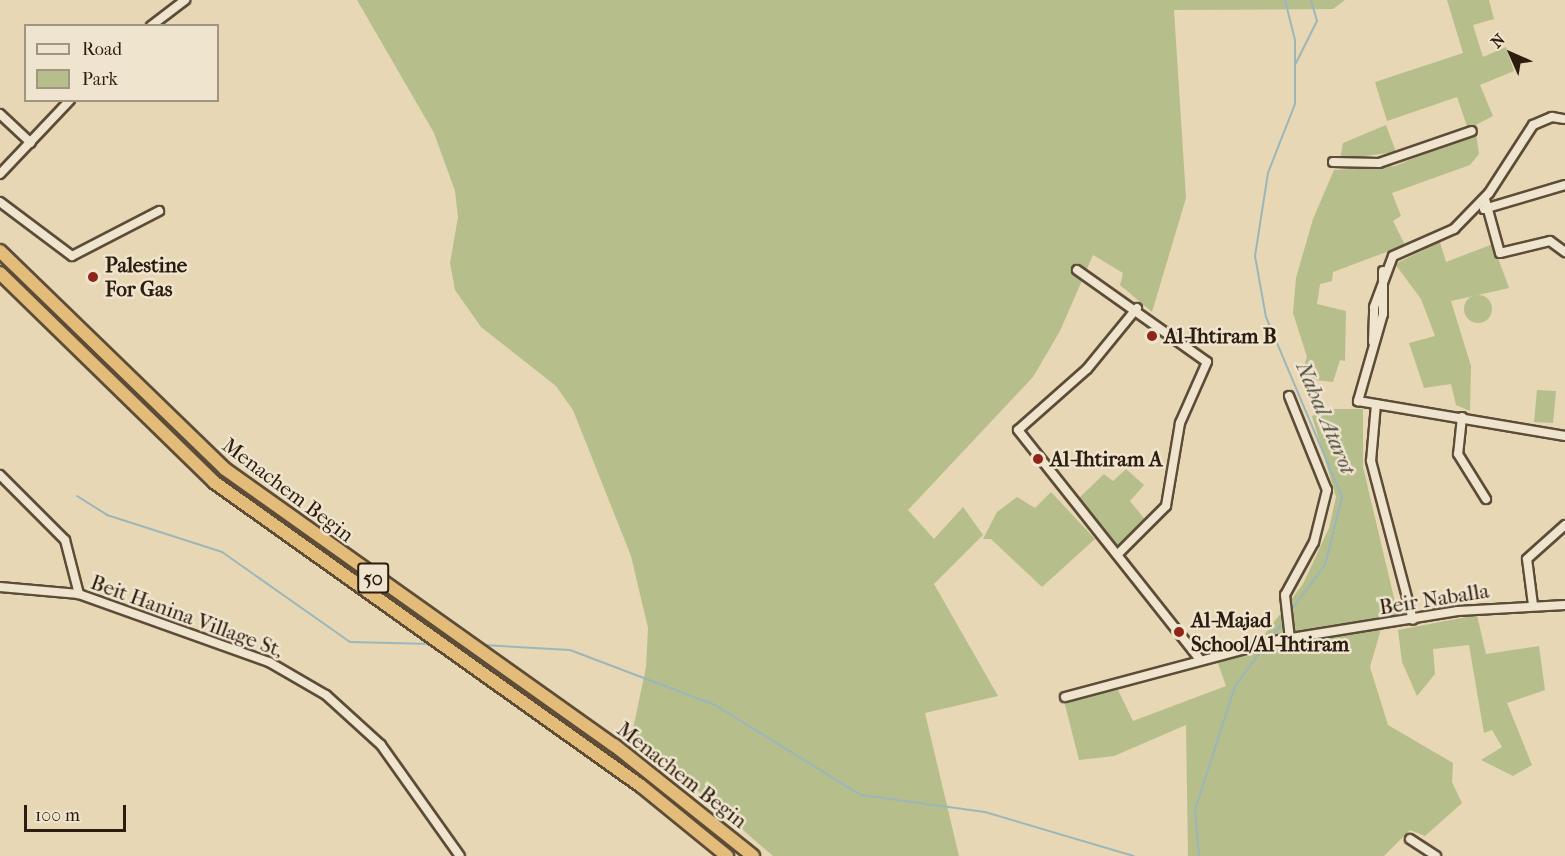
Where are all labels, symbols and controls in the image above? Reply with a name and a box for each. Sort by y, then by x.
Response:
legend [24,24,219,102]
north arrow [1481,24,1541,84]
text: N [1487,30,1509,52]
text: Road [82,39,122,60]
text: Park [82,69,118,90]
place label: Palestine For Gas [105,252,187,302]
marker: Palestine For Gas [86,270,100,284]
place label: Al-Ihtiram B [1164,323,1277,349]
marker: Al-Ihtiram B [1145,329,1159,343]
water label: Nahal Atarot [1289,358,1361,478]
street label: Menachem Begin [217,432,359,548]
place label: Al-Ihtiram A [1050,446,1163,472]
marker: Al-Ihtiram A [1031,452,1045,466]
road number: 50 [356,561,389,595]
street label: Beit Hanina Village St, [87,569,287,663]
street label: Beir Naballa [1377,578,1491,620]
place label: Al-Majad School/Al-Ihtiram [1191,607,1349,657]
marker: Al-Majad School/Al-Ihtiram [1172,625,1186,639]
street label: Menachem Begin [612,716,752,834]
scale bar [27,793,129,831]
text: 100 m [35,805,80,826]

